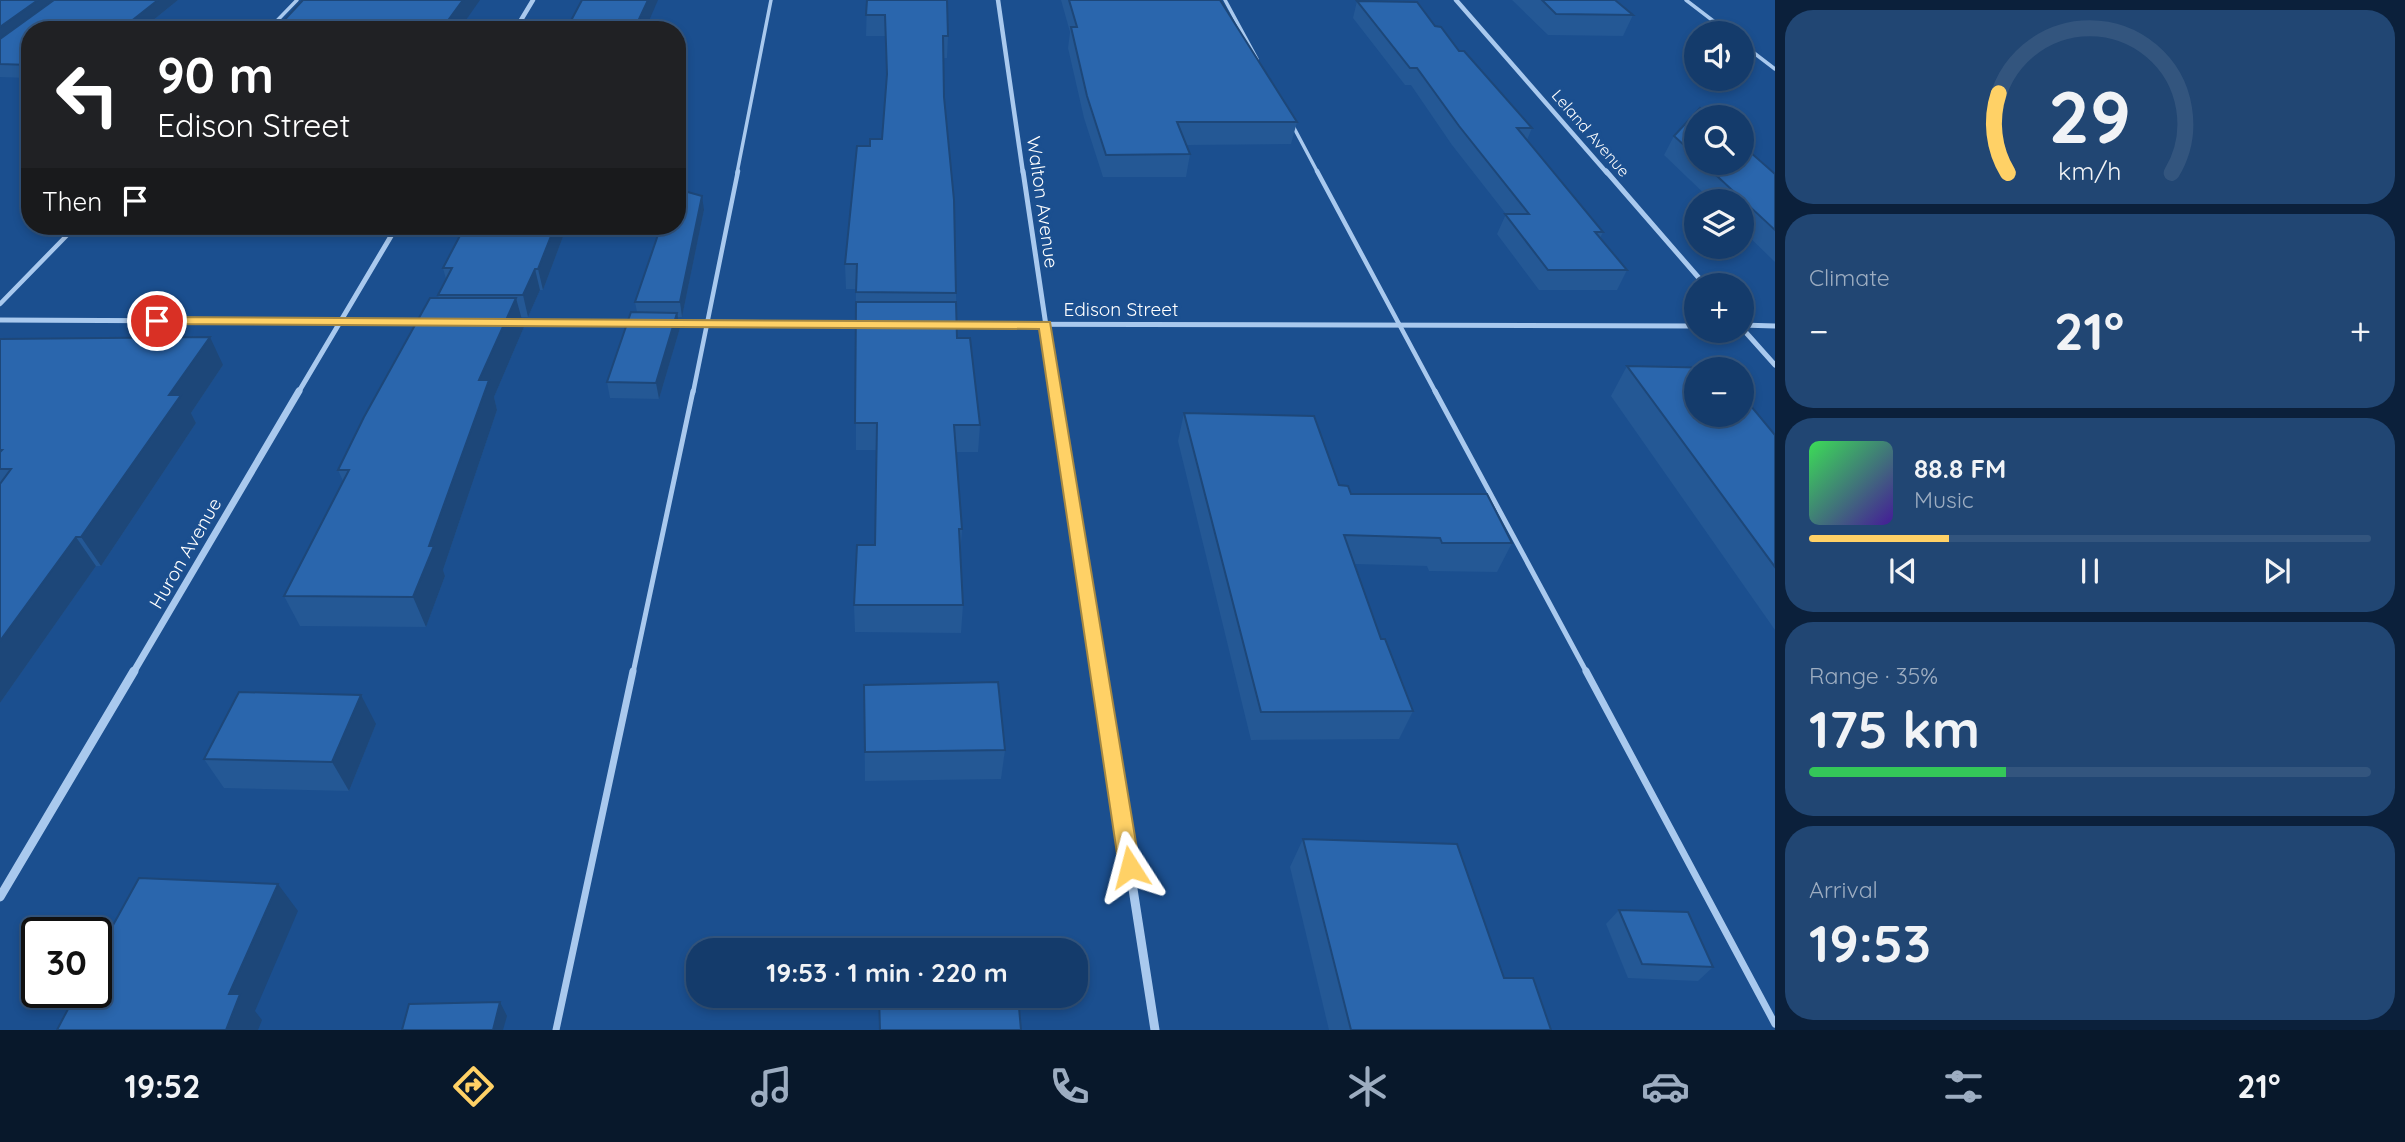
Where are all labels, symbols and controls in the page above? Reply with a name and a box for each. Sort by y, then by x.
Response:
map controls [1684,21,1754,427]
button: sound [1684,21,1754,91]
text: 90 m [157,44,274,105]
icon: left [42,49,133,140]
text: 29 [2049,70,2131,161]
street label: Leland Avenue [1548,85,1634,181]
text: Edison Street [157,105,350,145]
button: search [1684,105,1754,175]
street label: Walton Avenue [1022,134,1064,270]
text: km/h [2058,155,2122,186]
icon: arrive [116,182,154,220]
text: Then [42,185,102,218]
button: layers [1684,189,1754,259]
text: Climate [1809,263,1890,292]
button: + [1684,273,1754,343]
pin [127,291,187,351]
street label: Edison Street [1064,297,1178,321]
text: 21° [2054,298,2124,363]
icon: arrive [138,302,176,340]
text: − [1809,307,1829,355]
text: + [2350,307,2371,355]
button: − [1684,357,1754,427]
text: 88.8 FM [1914,452,2006,485]
text: Music [1914,485,1974,514]
street label: Huron Avenue [144,493,226,613]
icon: previous [1884,552,1922,590]
icon: pause [2071,552,2109,590]
icon: next [2258,552,2296,590]
text: Range · 35% [1809,661,1938,690]
text: 175 km [1809,696,1980,761]
position arrow [1093,830,1167,904]
text: Arrival [1809,875,1878,904]
text: 19:53 [1809,910,1931,975]
speed limit sign: 30 [21,917,112,1008]
text: 19:53 · 1 min · 220 m [766,956,1008,989]
icon: directions [449,1062,498,1111]
icon: music [747,1062,796,1111]
icon: phone [1045,1062,1094,1111]
icon: climate [1343,1062,1392,1111]
icon: car [1641,1062,1690,1111]
icon: filters [1939,1062,1988,1111]
text: 19:52 [124,1066,201,1106]
text: 21° [2237,1066,2281,1106]

